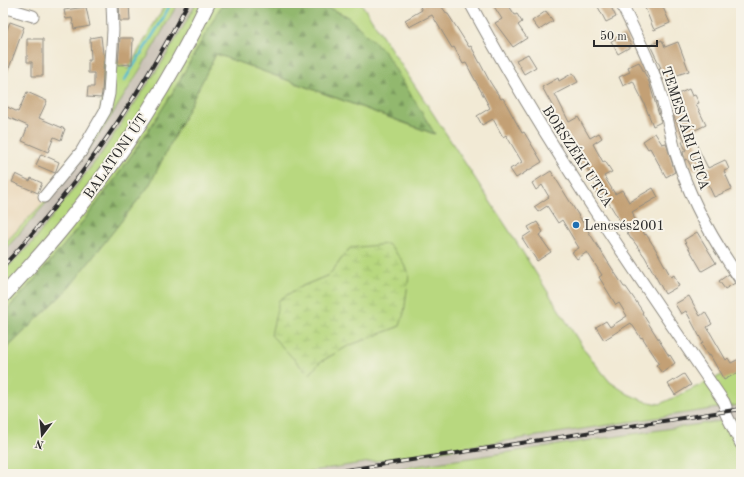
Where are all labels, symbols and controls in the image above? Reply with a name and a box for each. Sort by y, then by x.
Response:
scale bar [594,22,657,48]
text: 50 m [600,30,627,43]
street label: TEMESVÁRI UTCA [658,64,715,192]
street label: BORSZÉKI UTCA [539,102,618,210]
street label: BALATONI ÚT [78,109,150,201]
place label: Lencsés2001 [584,219,665,233]
marker: Lencsés2001 [571,220,581,230]
north arrow [22,415,62,455]
text: N [34,437,45,450]

